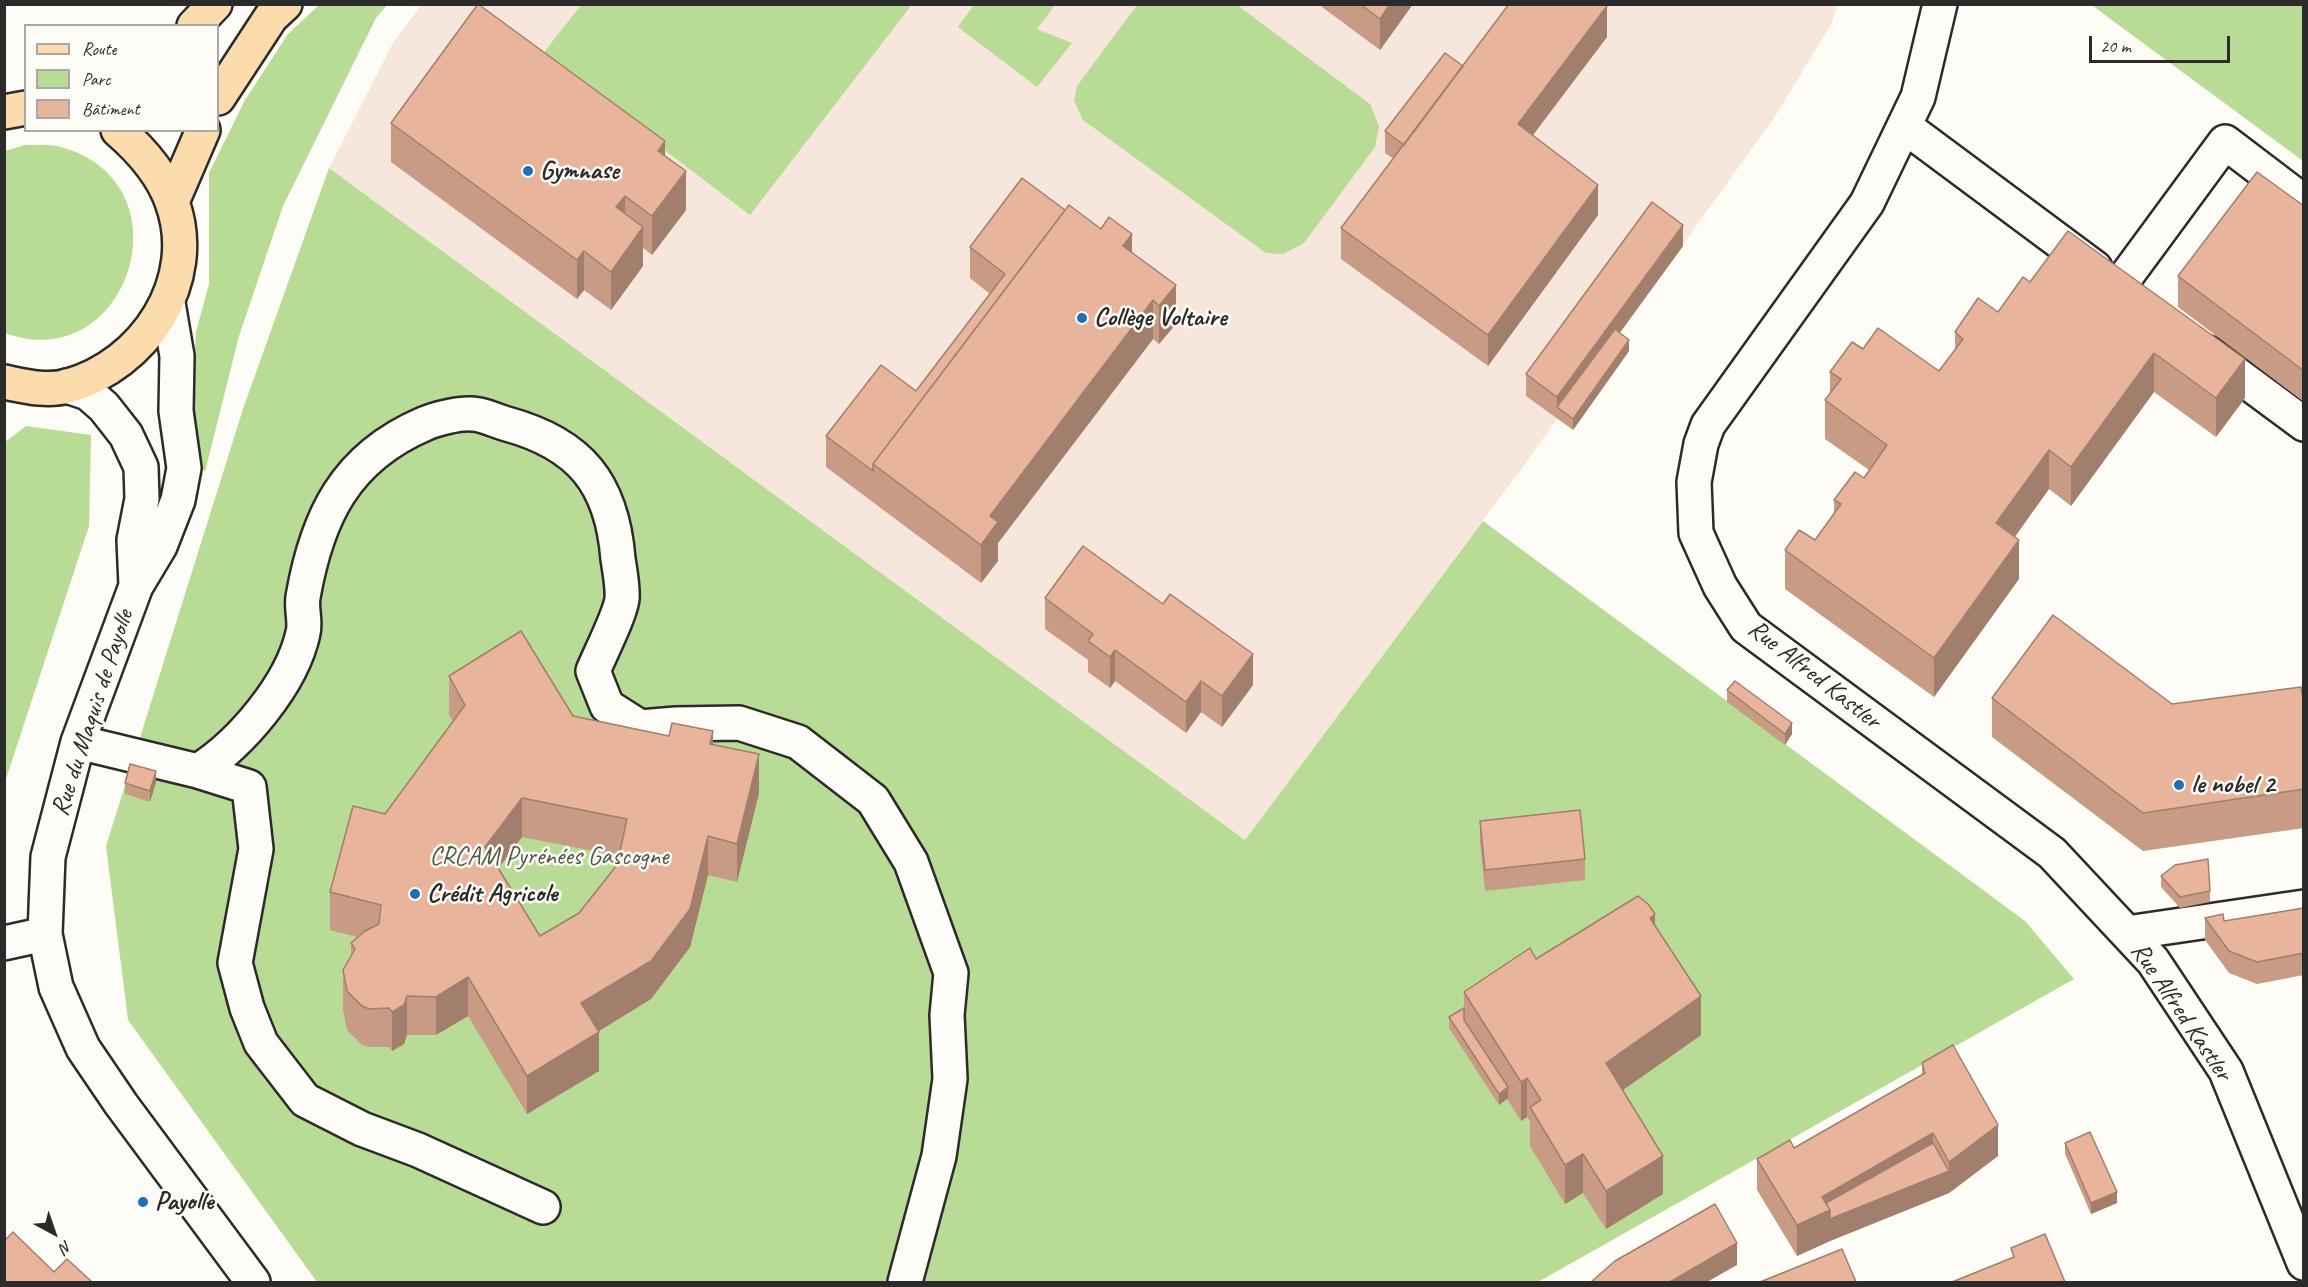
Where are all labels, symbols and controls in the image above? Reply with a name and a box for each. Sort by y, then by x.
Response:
legend [24,24,219,132]
scale bar [2092,24,2233,62]
text: 20 m [2100,35,2131,57]
text: Route [82,38,116,60]
text: Parc [82,68,110,90]
text: Bâtiment [82,98,140,120]
place label: Gymnase [540,155,619,187]
marker: Gymnase [521,164,535,178]
place label: Collège Voltaire [1094,302,1226,334]
marker: Collège Voltaire [1075,311,1089,325]
street label: Rue du Maquis de Payolle [45,606,141,820]
street label: Rue Alfred Kastler [1741,614,1887,736]
place label: le nobel 2 [2191,769,2275,801]
marker: le nobel 2 [2172,778,2186,792]
park label: CRCAM Pyrénées Gascogne [430,841,668,873]
place label: Crédit Agricole [427,878,558,910]
marker: Crédit Agricole [408,887,422,901]
street label: Rue Alfred Kastler [2123,937,2239,1087]
place label: Payolle [155,1186,213,1218]
marker: Payolle [136,1195,150,1209]
north arrow [24,1203,84,1263]
text: N [55,1236,76,1258]

